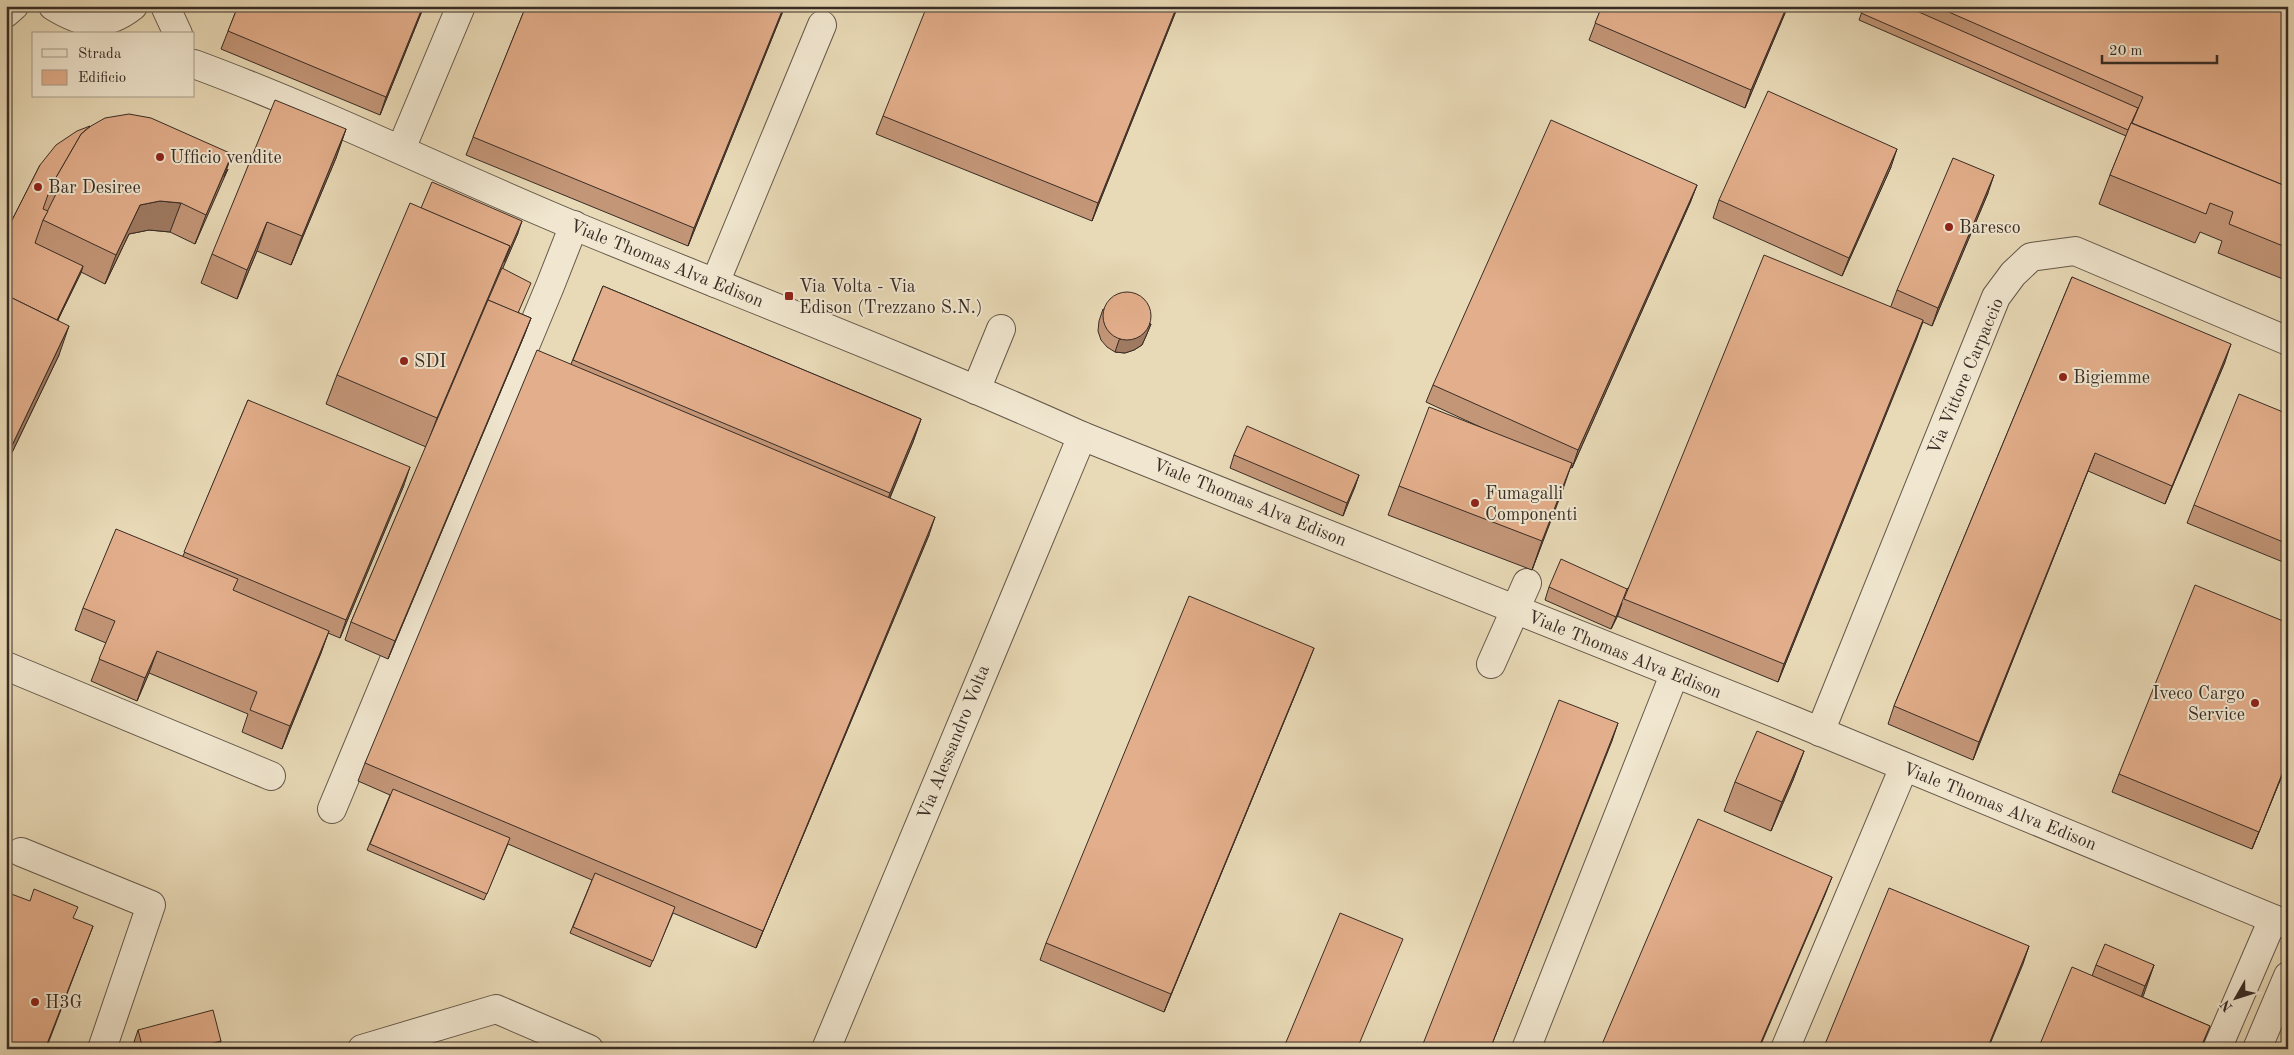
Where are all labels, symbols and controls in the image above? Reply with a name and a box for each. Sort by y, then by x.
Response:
legend [32,32,195,98]
scale bar [2102,32,2216,64]
text: 20 m [2109,44,2143,59]
text: Strada [78,47,122,62]
text: Edificio [78,71,126,86]
place label: Ufficio vendite [170,149,282,167]
marker: Ufficio vendite [154,151,166,163]
place label: Bar Desiree [48,179,141,197]
marker: Bar Desiree [32,181,44,193]
street label: Viale Thomas Alva Edison [567,217,766,311]
place label: Baresco [1959,219,2021,237]
marker: Baresco [1943,221,1955,233]
place label: Via Volta - Via Edison (Trezzano S.N.) [799,278,983,317]
marker: Via Volta - Via Edison (Trezzano S.N.) [783,290,795,302]
street label: Via Vittore Carpaccio [1925,295,2007,457]
place label: SDI [414,353,446,371]
marker: SDI [398,355,410,367]
place label: Bigiemme [2073,369,2150,387]
marker: Bigiemme [2057,371,2069,383]
street label: Viale Thomas Alva Edison [1150,456,1349,550]
place label: Fumagalli Componenti [1485,485,1578,524]
marker: Fumagalli Componenti [1469,497,1481,509]
street label: Viale Thomas Alva Edison [1525,608,1724,702]
street label: Via Alessandro Volta [915,662,993,822]
place label: Iveco Cargo Service [2152,685,2245,724]
marker: Iveco Cargo Service [2249,697,2261,709]
street label: Viale Thomas Alva Edison [1900,760,2099,854]
north arrow [2212,972,2262,1022]
place label: H3G [45,994,83,1012]
marker: H3G [29,996,41,1008]
text: N [2218,997,2235,1014]

